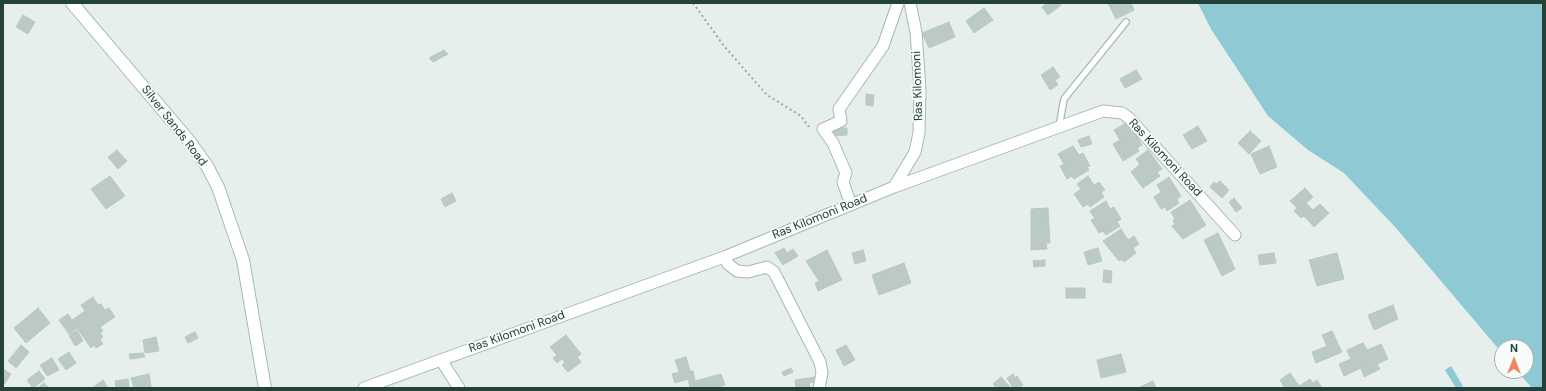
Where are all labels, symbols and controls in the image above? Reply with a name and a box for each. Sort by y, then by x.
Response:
street label: Ras Kilomoni [910,51,926,121]
street label: Silver Sands Road [138,83,210,169]
street label: Ras Kilomoni Road [1125,116,1205,200]
street label: Ras Kilomoni Road [770,191,870,243]
street label: Ras Kilomoni Road [467,308,567,356]
north arrow [1494,339,1534,379]
text: N [1510,341,1518,355]

